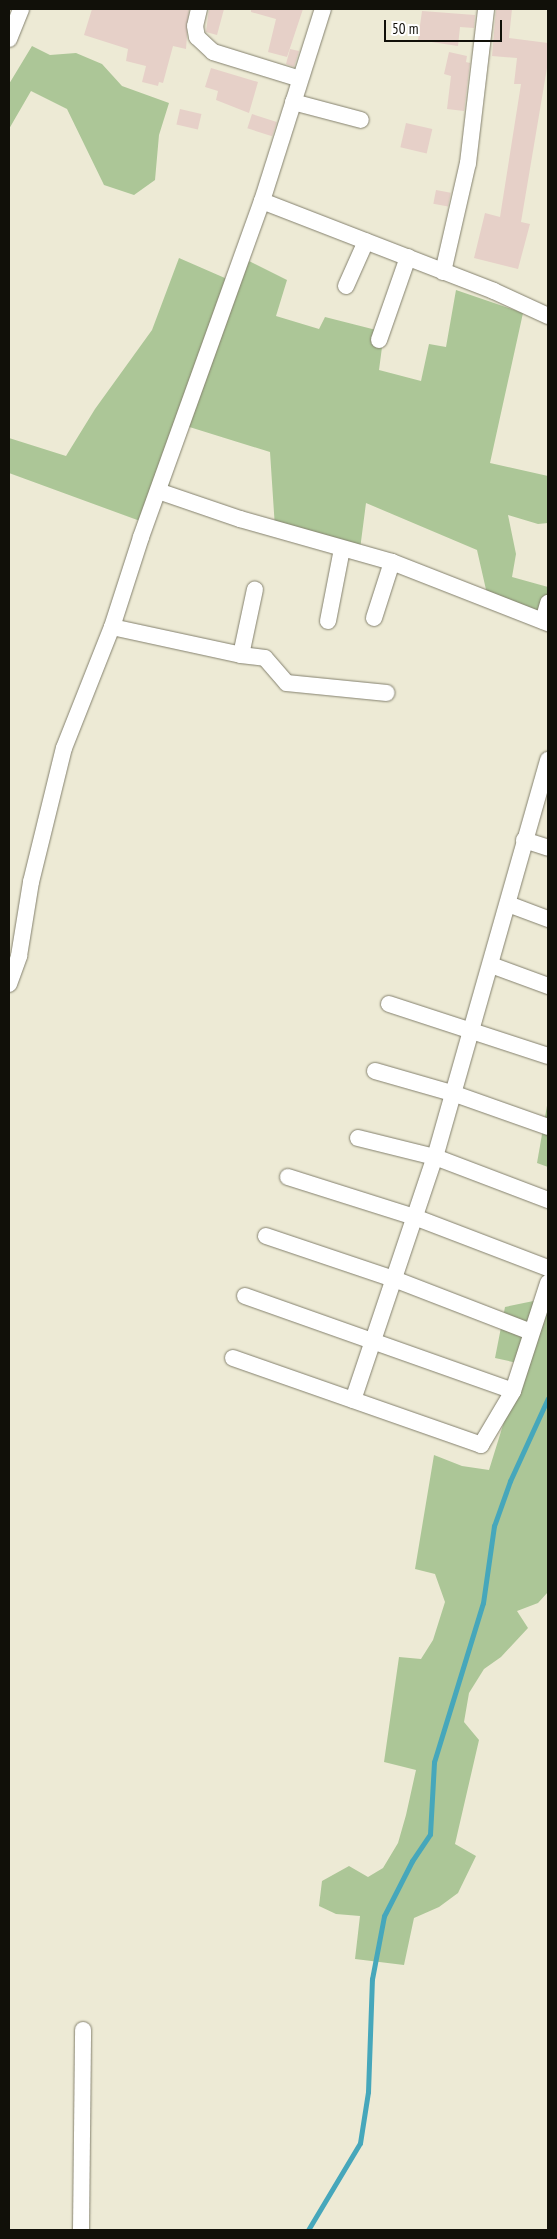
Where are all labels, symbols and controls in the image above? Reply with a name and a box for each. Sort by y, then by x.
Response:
scale bar [387,10,504,42]
text: 50 m [392,19,418,38]

